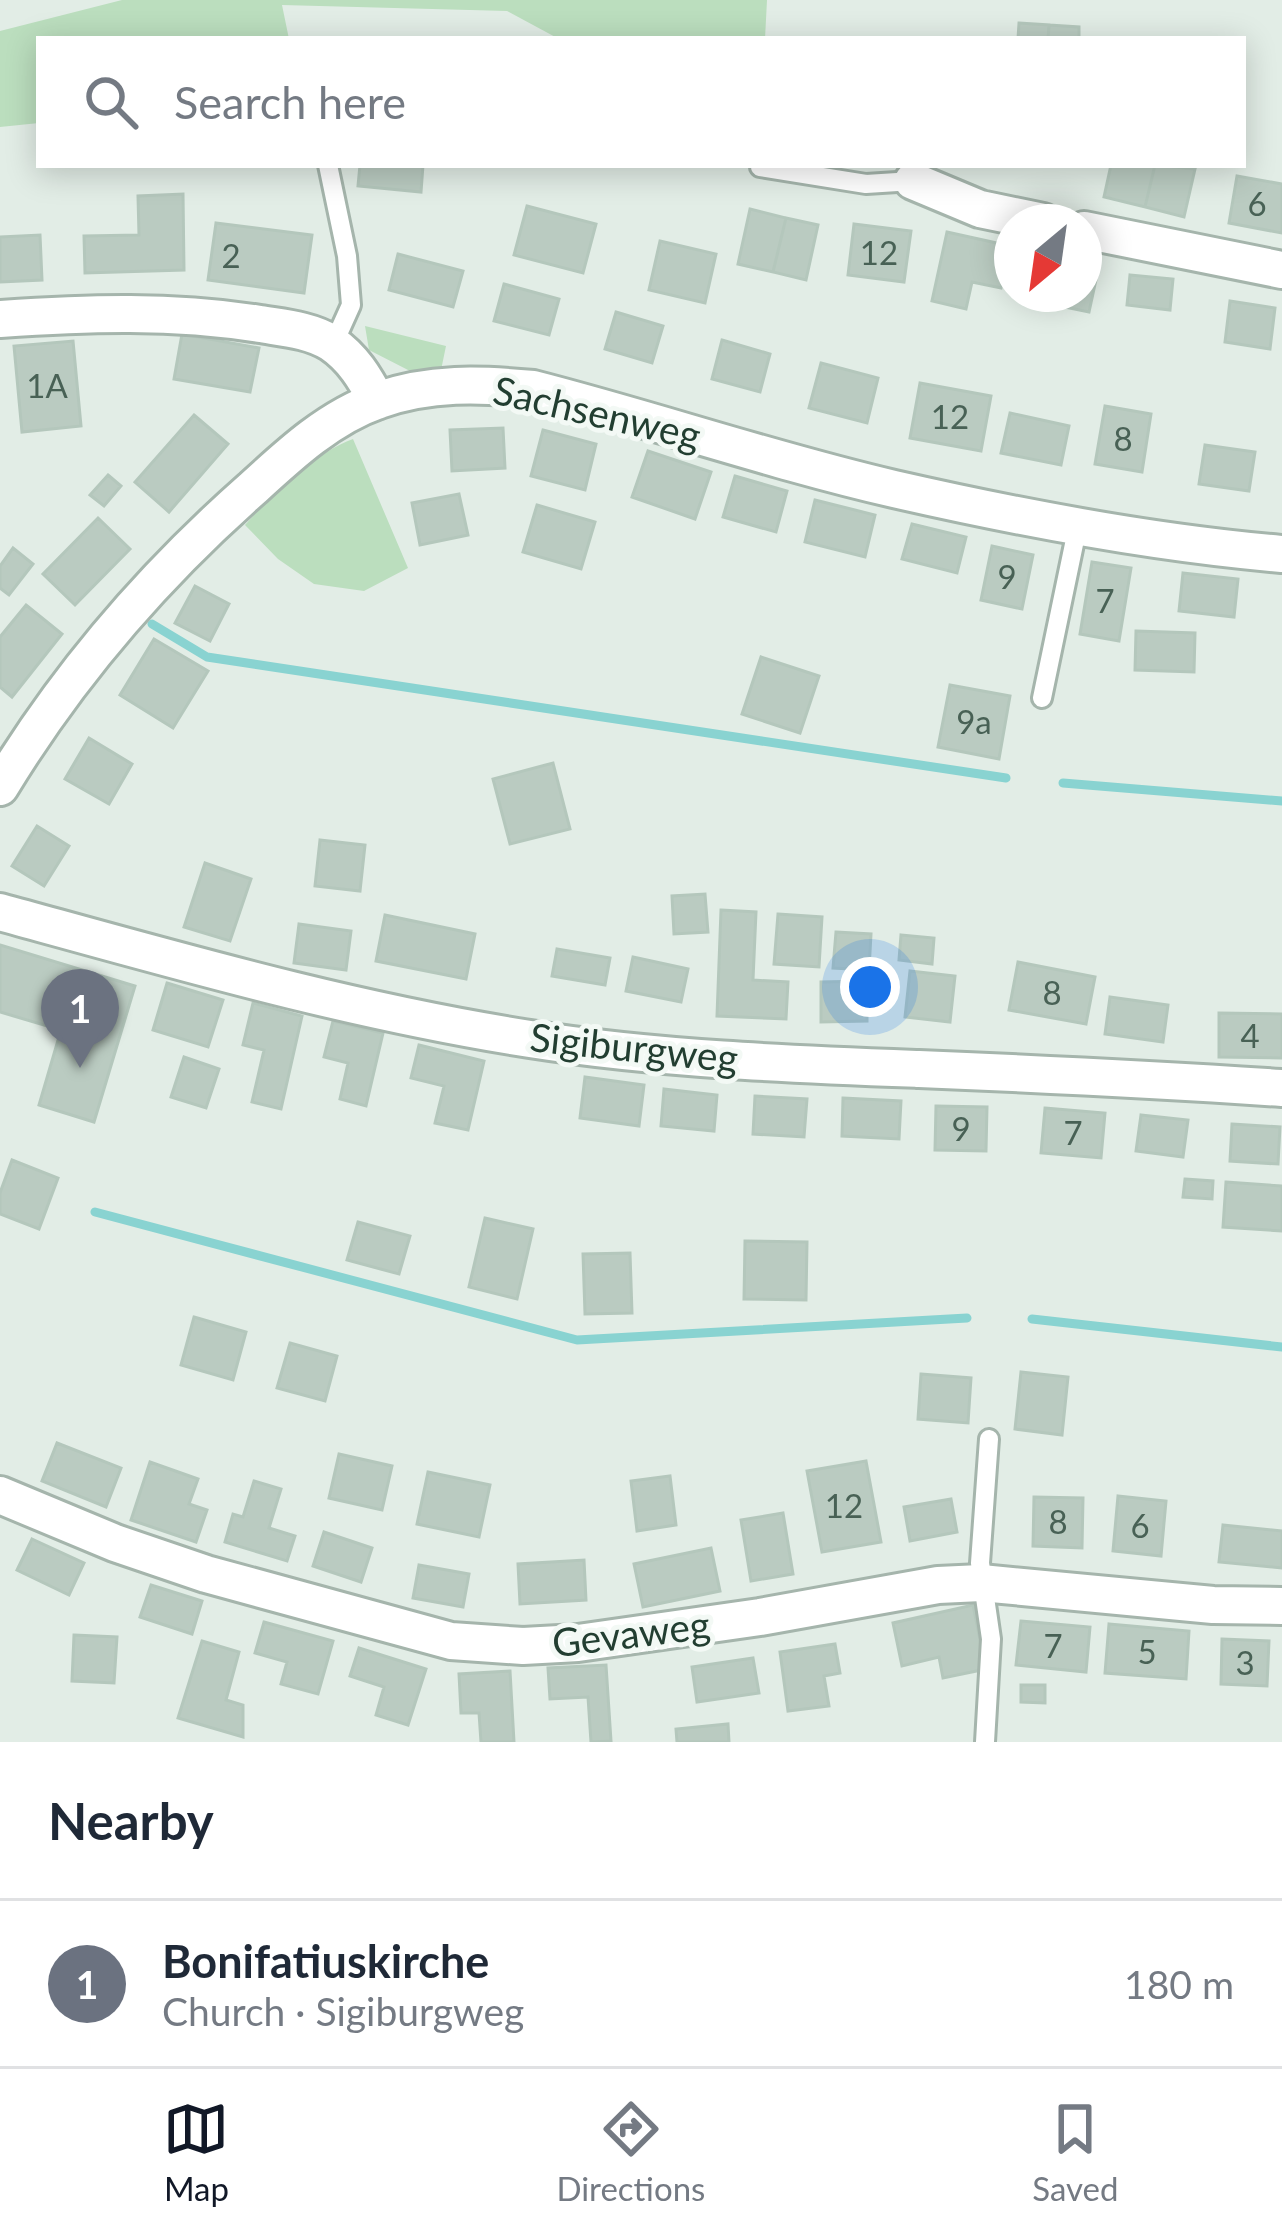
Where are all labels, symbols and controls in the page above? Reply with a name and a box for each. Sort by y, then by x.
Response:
search box [36,36,1246,168]
icon: search [78,69,144,135]
text: Search here [174,75,406,129]
house number: 6 [1247,183,1267,223]
north arrow [994,204,1102,312]
house number: 12 [860,232,898,272]
house number: 2 [221,235,241,275]
house number: 1A [26,365,68,405]
street label: Sachsenweg [489,366,705,458]
house number: 12 [931,396,969,436]
house number: 8 [1113,418,1133,458]
house number: 9 [997,556,1017,596]
house number: 7 [1095,580,1115,620]
house number: 9a [956,701,992,741]
your location [840,957,900,1017]
pin: 1 [41,969,119,1068]
house number: 8 [1042,972,1062,1012]
street label: Sigiburgweg [528,1013,740,1081]
house number: 4 [1240,1015,1260,1055]
house number: 9 [951,1108,971,1148]
house number: 7 [1063,1112,1083,1152]
house number: 12 [825,1485,863,1525]
house number: 8 [1048,1501,1068,1541]
house number: 6 [1130,1505,1150,1545]
street label: Gevaweg [549,1601,712,1666]
house number: 7 [1043,1625,1063,1665]
house number: 5 [1137,1631,1157,1671]
house number: 3 [1235,1642,1255,1682]
text: Nearby [48,1790,214,1851]
text: Bonifatiuskirche [162,1934,489,1988]
text: 1 [76,1961,98,2007]
text: 180 m [1124,1961,1234,2007]
text: Church · Sigiburgweg [162,1988,524,2034]
tab: Map [163,2096,229,2208]
tab: Directions [556,2096,705,2208]
tab: Saved [1032,2096,1119,2208]

